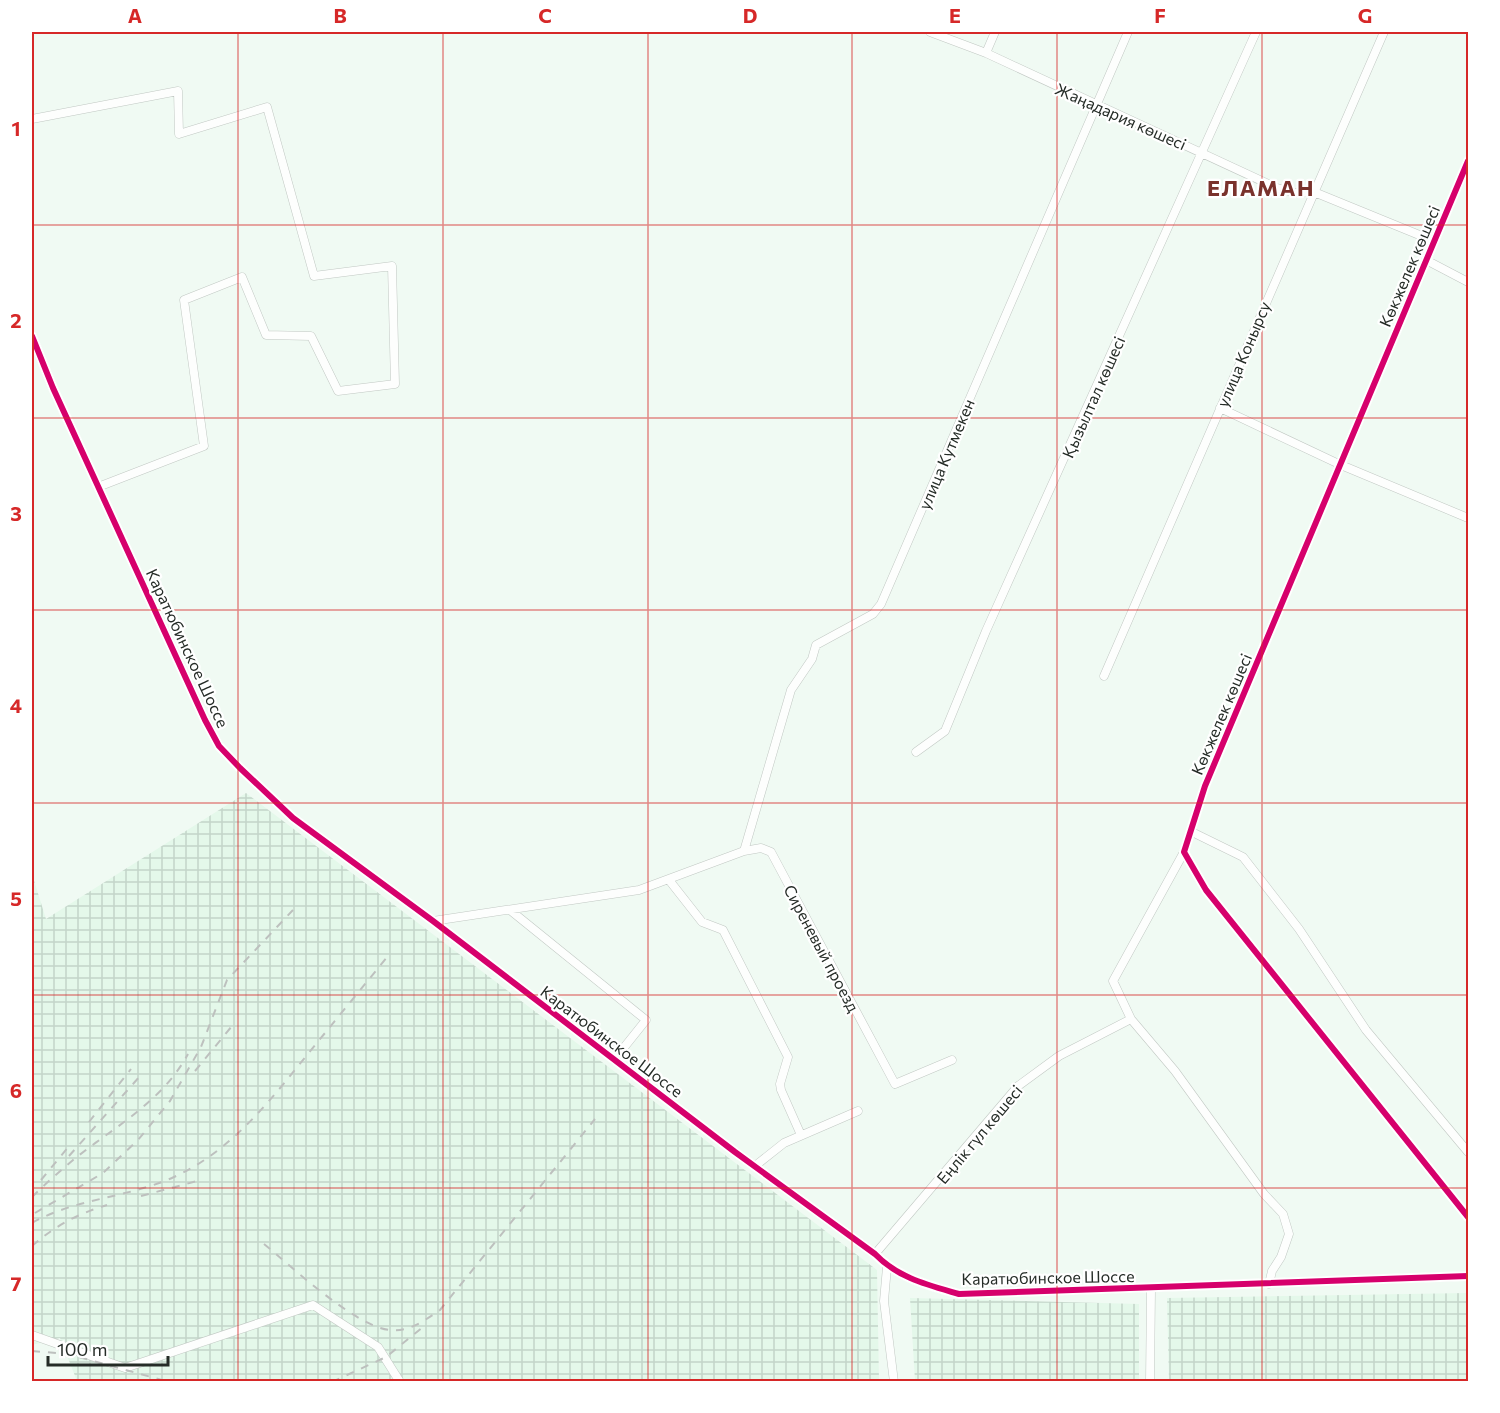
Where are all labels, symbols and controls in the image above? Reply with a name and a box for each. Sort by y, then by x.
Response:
text: A [128,3,142,27]
text: B [333,3,347,27]
text: C [538,3,552,27]
text: D [743,3,757,27]
text: E [949,3,961,27]
text: F [1154,3,1166,27]
text: G [1358,3,1372,27]
street label: Жаңадария көшесі [1052,79,1190,153]
text: 1 [11,116,21,140]
district label: ЕЛАМАН [1207,174,1315,201]
street label: Көкжелек көшесі [1375,203,1443,329]
street label: улица Конырсу [1212,298,1274,410]
text: 2 [10,308,22,332]
street label: Қызылтал көшесі [1058,333,1128,461]
street label: улица Кутмекен [914,396,978,512]
text: 3 [10,501,22,525]
street label: Каратюбинское Шоссе [143,566,233,730]
street label: Көкжелек көшесі [1187,651,1255,777]
text: 4 [10,693,22,717]
street label: Сиреневый проезд [780,881,864,1015]
text: 5 [10,886,22,910]
street label: Каратюбинское Шоссе [537,981,687,1101]
text: 6 [10,1078,22,1102]
street label: Еңлік гүл көшесі [932,1081,1026,1187]
street label: Каратюбинское Шоссе [961,1266,1135,1288]
text: 7 [11,1271,22,1295]
scale bar [48,1329,168,1367]
text: 100 m [57,1338,107,1360]

